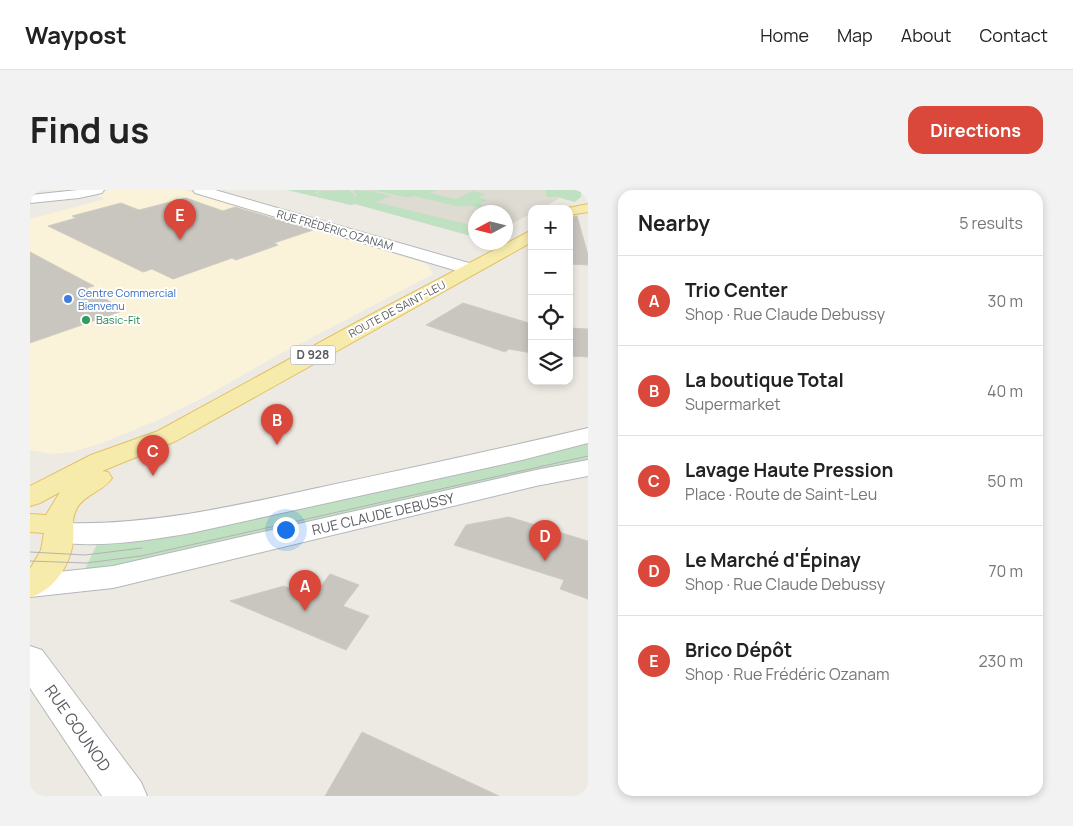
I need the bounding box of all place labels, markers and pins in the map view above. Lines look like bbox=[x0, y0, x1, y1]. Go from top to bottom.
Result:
pin: E bbox=[164, 199, 196, 240]
place label: Centre Commercial Bienvenu bbox=[78, 285, 176, 313]
marker: Centre Commercial Bienvenu bbox=[62, 293, 74, 305]
place label: Basic-Fit bbox=[96, 312, 140, 327]
marker: Basic-Fit bbox=[80, 314, 92, 326]
pin: B bbox=[261, 404, 293, 445]
pin: C bbox=[137, 435, 169, 476]
pin: D bbox=[529, 520, 561, 561]
pin: A bbox=[289, 570, 321, 611]

